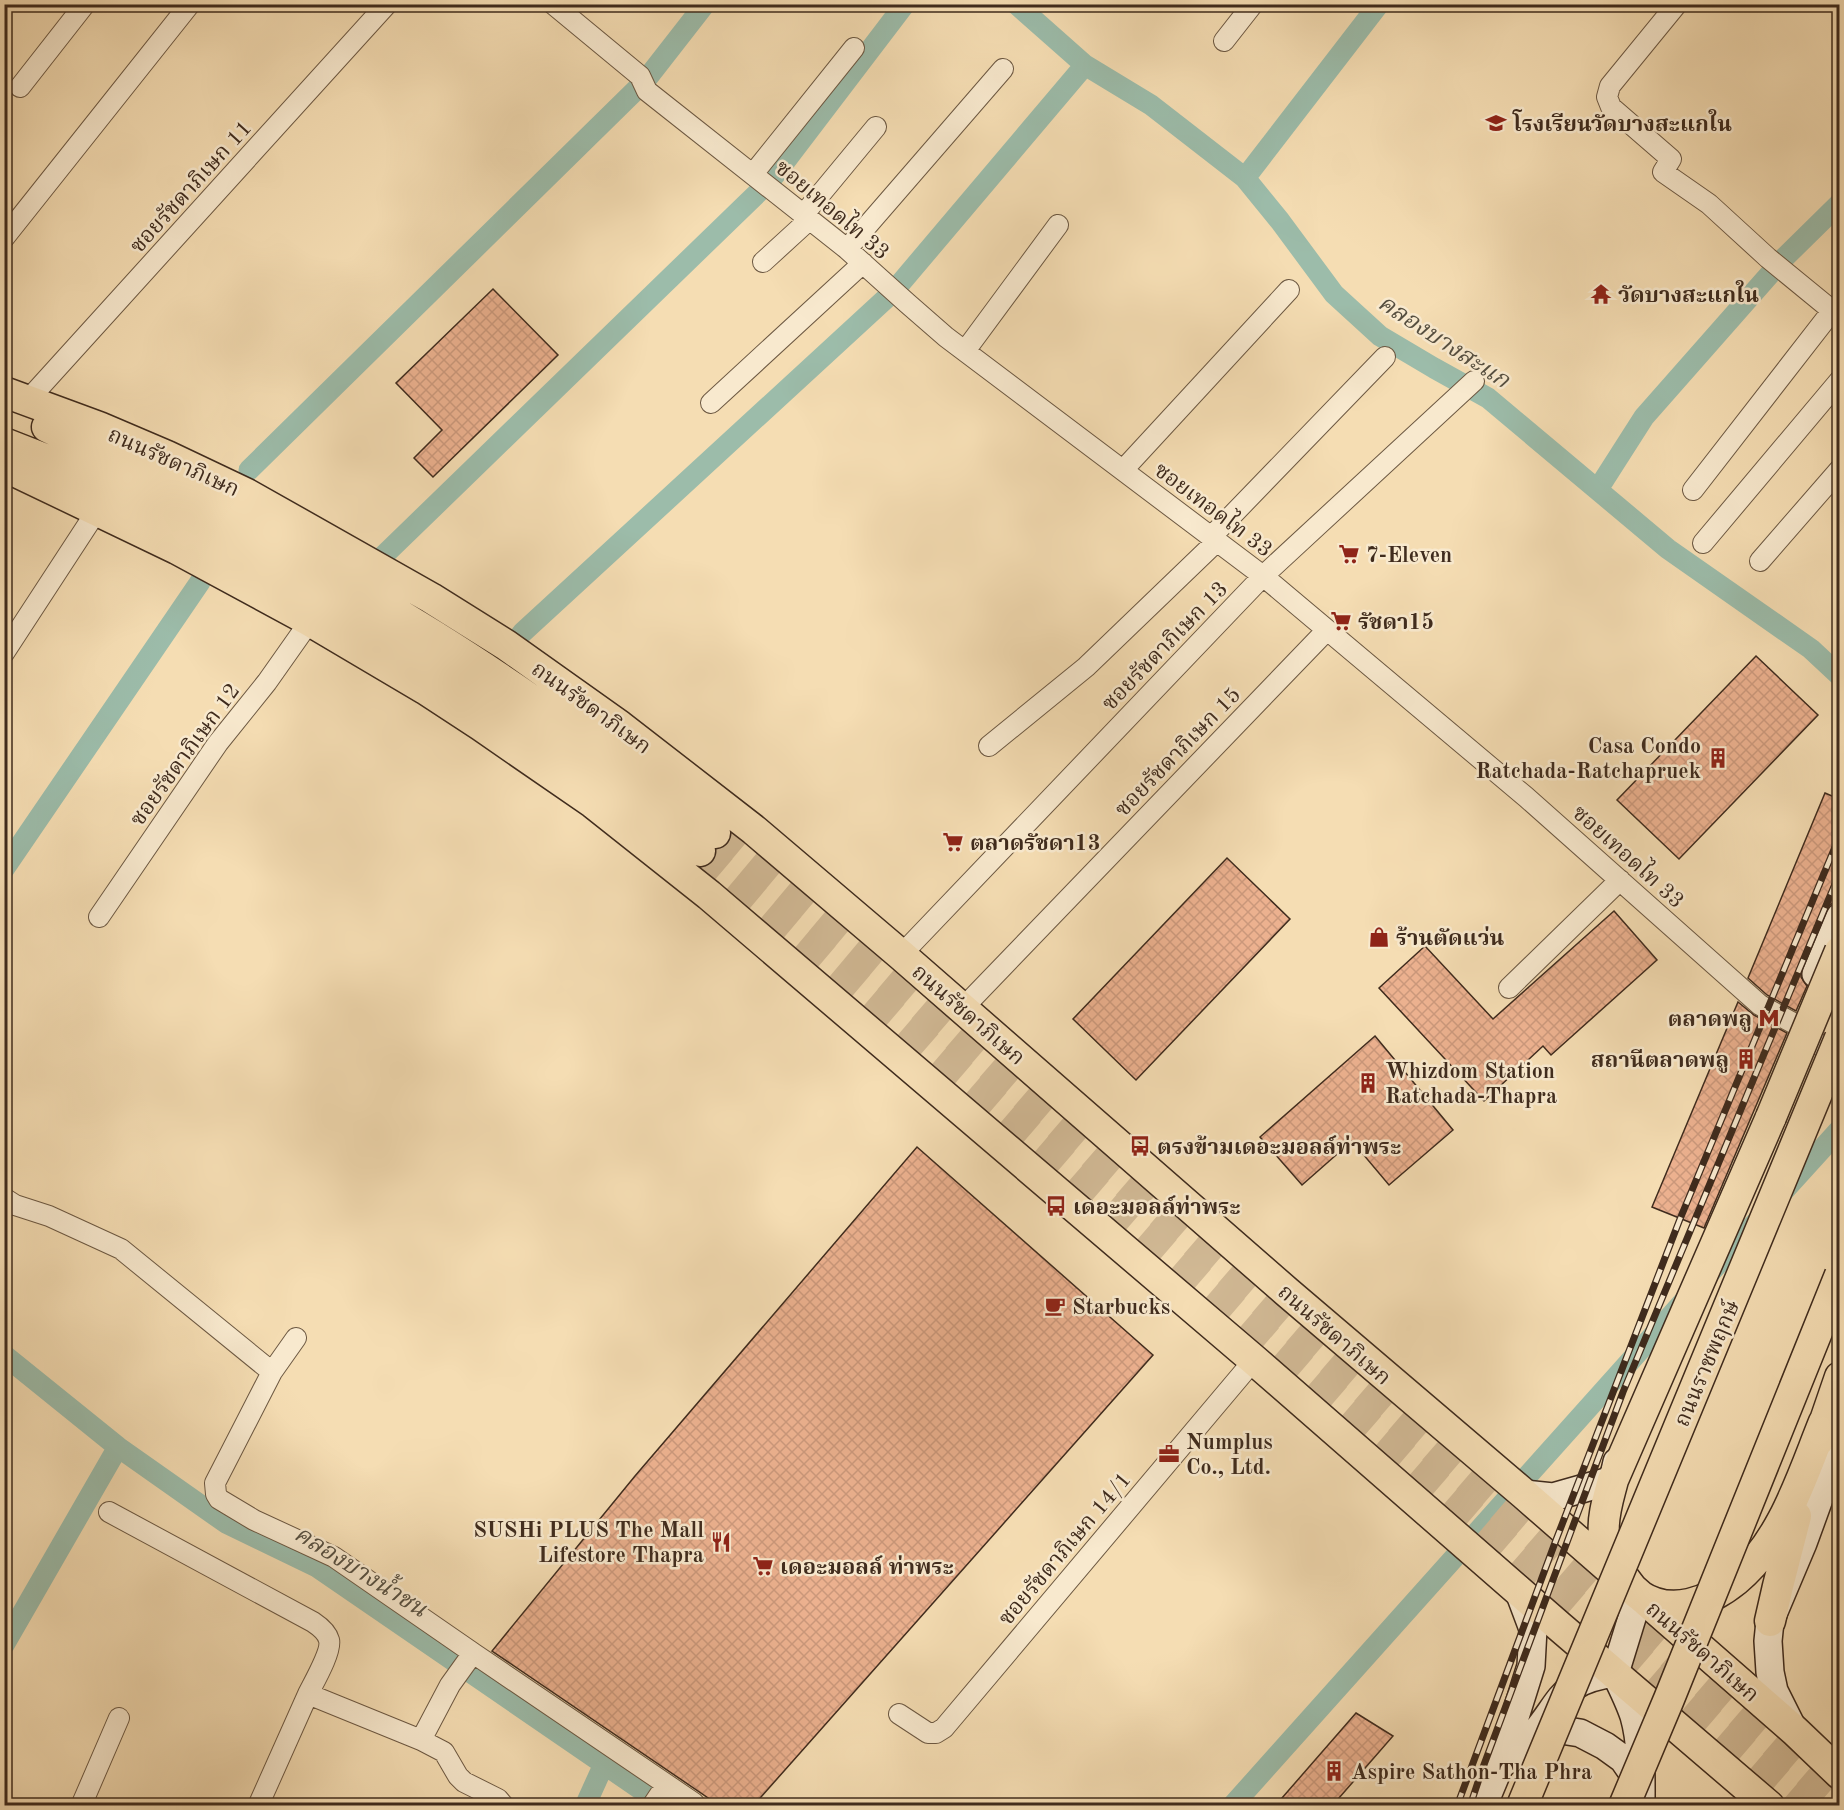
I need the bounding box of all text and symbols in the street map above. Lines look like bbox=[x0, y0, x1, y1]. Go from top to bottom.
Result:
place label: โรงเรียนวัดบางสะแกใน bbox=[1512, 109, 1732, 136]
school or university icon: โรงเรียนวัดบางสะแกใน bbox=[1484, 111, 1508, 135]
street label: ซอยรัชดาภิเษก 11 bbox=[126, 116, 256, 258]
street label: ซอยเทอดไท 33 bbox=[770, 153, 896, 264]
place label: วัดบางสะแกใน bbox=[1618, 280, 1759, 307]
temple icon: วัดบางสะแกใน bbox=[1589, 282, 1613, 306]
water label: คลองบางสะแก bbox=[1373, 292, 1514, 395]
street label: ถนนรัชดาภิเษก bbox=[104, 423, 243, 502]
street label: ซอยเทอดไท 33 bbox=[1150, 455, 1279, 562]
supermarket icon: 7-Eleven bbox=[1337, 542, 1361, 566]
place label: 7-Eleven bbox=[1366, 545, 1452, 567]
street label: ซอยรัชดาภิเษก 13 bbox=[1098, 577, 1232, 715]
supermarket icon: รัชดา15 bbox=[1329, 609, 1353, 633]
place label: รัชดา15 bbox=[1358, 612, 1434, 634]
street label: ถนนรัชดาภิเษก bbox=[527, 657, 655, 759]
street label: ซอยรัชดาภิเษก 12 bbox=[126, 679, 244, 830]
street label: ซอยรัชดาภิเษก 15 bbox=[1111, 683, 1245, 821]
place label: Casa Condo Ratchada-Ratchapruek bbox=[1475, 736, 1701, 783]
building icon: Casa Condo Ratchada-Ratchapruek bbox=[1706, 746, 1730, 770]
street label: ซอยเทอดไท 33 bbox=[1568, 798, 1691, 913]
supermarket icon: ตลาดรัชดา13 bbox=[941, 830, 965, 854]
place label: ตลาดรัชดา13 bbox=[970, 833, 1100, 855]
shop icon: ร้านตัดแว่น bbox=[1367, 925, 1391, 949]
place label: ร้านตัดแว่น bbox=[1396, 926, 1505, 950]
street label: ถนนรัชดาภิเษก bbox=[907, 960, 1029, 1070]
metro station icon: ตลาดพลู bbox=[1757, 1006, 1781, 1030]
place label: ตลาดพลู bbox=[1668, 1009, 1752, 1032]
building icon: สถานีตลาดพลู bbox=[1734, 1047, 1758, 1071]
place label: สถานีตลาดพลู bbox=[1591, 1048, 1729, 1073]
place label: Whizdom Station Ratchada-Thapra bbox=[1385, 1061, 1557, 1108]
building icon: Whizdom Station Ratchada-Thapra bbox=[1356, 1071, 1380, 1095]
bus stop icon: ตรงข้ามเดอะมอลล์ท่าพระ bbox=[1128, 1134, 1152, 1158]
place label: ตรงข้ามเดอะมอลล์ท่าพระ bbox=[1157, 1135, 1401, 1159]
bus stop icon: เดอะมอลล์ท่าพระ bbox=[1044, 1194, 1068, 1218]
place label: เดอะมอลล์ท่าพระ bbox=[1073, 1195, 1241, 1219]
street label: ถนนรัชดาภิเษก bbox=[1273, 1280, 1395, 1390]
cafe icon: Starbucks bbox=[1043, 1294, 1067, 1318]
street label: ถนนราชพฤกษ์ bbox=[1669, 1296, 1744, 1430]
place label: Starbucks bbox=[1072, 1297, 1170, 1319]
place label: Numplus Co., Ltd. bbox=[1186, 1432, 1273, 1479]
office icon: Numplus Co., Ltd. bbox=[1157, 1442, 1181, 1466]
street label: ซอยรัชดาภิเษก 14/1 bbox=[994, 1468, 1136, 1630]
water label: คลองบางน้ำชน bbox=[290, 1516, 435, 1623]
place label: SUSHi PLUS The Mall Lifestore Thapra bbox=[473, 1520, 704, 1567]
restaurant icon: SUSHi PLUS The Mall Lifestore Thapra bbox=[709, 1530, 733, 1554]
supermarket icon: เดอะมอลล์ ท่าพระ bbox=[751, 1554, 775, 1578]
place label: เดอะมอลล์ ท่าพระ bbox=[780, 1555, 954, 1579]
street label: ถนนรัชดาภิเษก bbox=[1641, 1597, 1763, 1707]
building icon: Aspire Sathon-Tha Phra bbox=[1322, 1759, 1346, 1783]
place label: Aspire Sathon-Tha Phra bbox=[1351, 1762, 1592, 1784]

